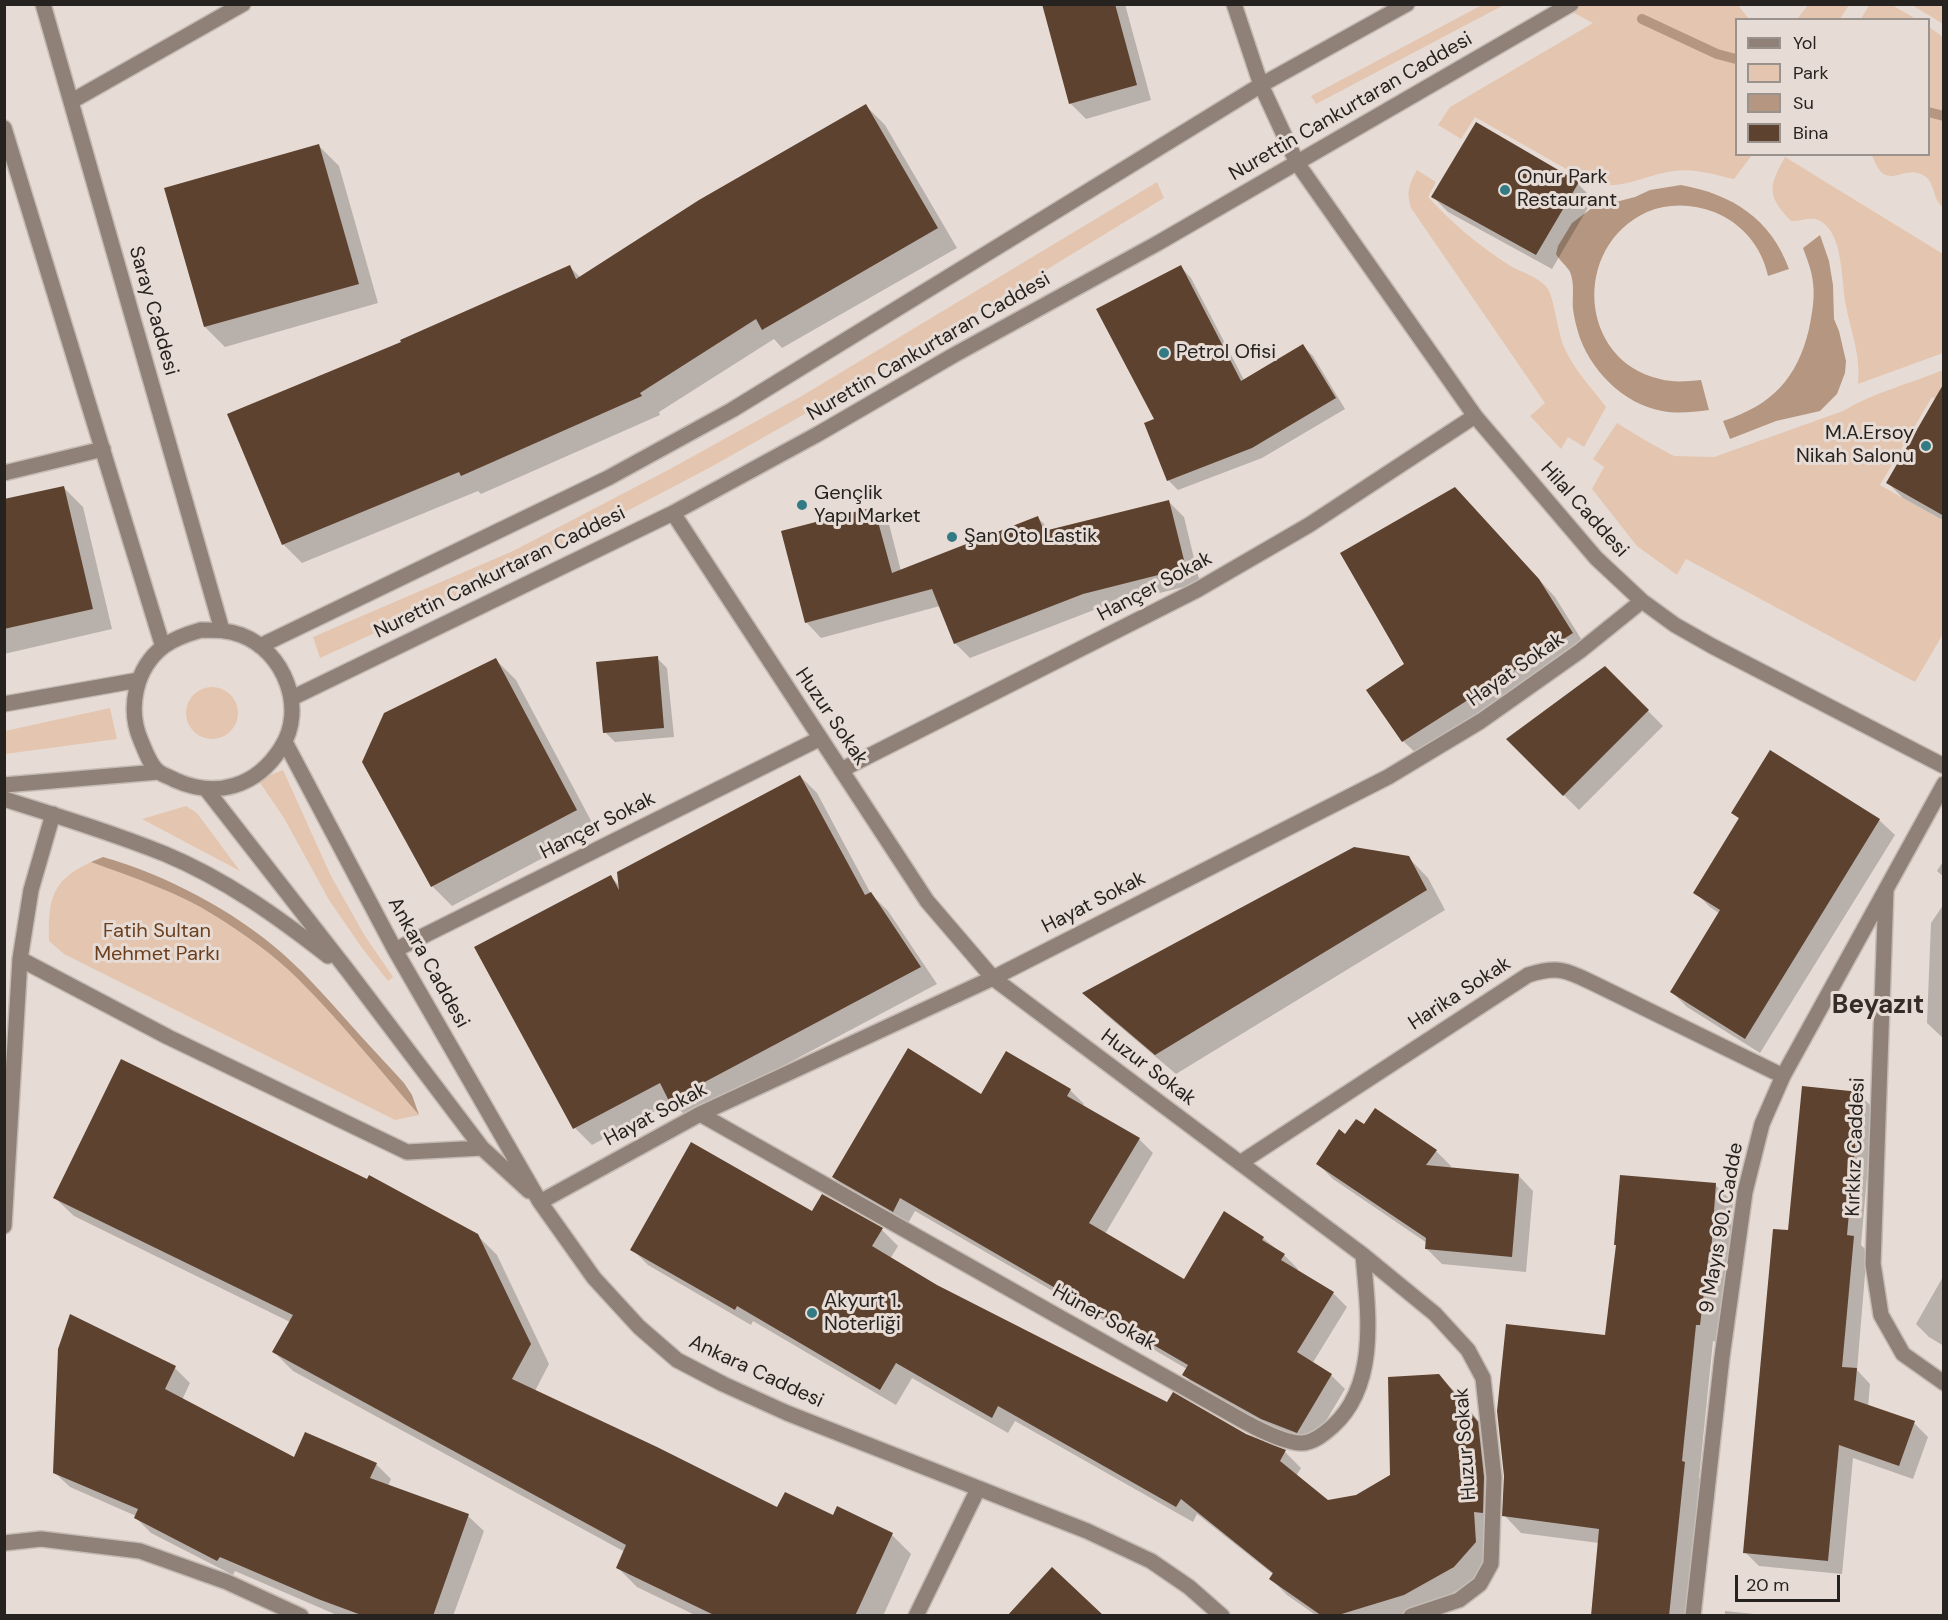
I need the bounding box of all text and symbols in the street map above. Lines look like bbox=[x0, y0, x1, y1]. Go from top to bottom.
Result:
legend bbox=[1735, 18, 1930, 156]
street label: Nurettin Cankurtaran Caddesi bbox=[1225, 27, 1477, 187]
text: Yol bbox=[1793, 31, 1817, 55]
text: Park bbox=[1793, 61, 1829, 85]
text: Su bbox=[1793, 91, 1814, 115]
text: Bina bbox=[1793, 121, 1828, 145]
place label: Onur Park Restaurant bbox=[1517, 166, 1617, 213]
marker: Onur Park Restaurant bbox=[1498, 183, 1512, 197]
street label: Saray Caddesi bbox=[123, 244, 183, 378]
street label: Nurettin Cankurtaran Caddesi bbox=[803, 267, 1055, 427]
place label: Petrol Ofisi bbox=[1176, 341, 1276, 365]
marker: Petrol Ofisi bbox=[1157, 346, 1171, 360]
place label: M.A.Ersoy Nikah Salonu bbox=[1796, 422, 1914, 469]
marker: M.A.Ersoy Nikah Salonu bbox=[1919, 439, 1933, 453]
street label: Hilal Caddesi bbox=[1535, 457, 1633, 563]
place label: Gençlik Yapı Market bbox=[814, 482, 921, 529]
marker: Gençlik Yapı Market bbox=[795, 498, 809, 512]
street label: Nurettin Cankurtaran Caddesi bbox=[370, 502, 630, 644]
place label: Şan Oto Lastik bbox=[964, 525, 1097, 549]
marker: Şan Oto Lastik bbox=[945, 530, 959, 544]
street label: Hançer Sokak bbox=[1094, 547, 1216, 627]
street label: Hayat Sokak bbox=[1463, 628, 1569, 712]
street label: Huzur Sokak bbox=[790, 664, 872, 770]
street label: Hançer Sokak bbox=[536, 787, 660, 865]
street label: Hayat Sokak bbox=[1038, 867, 1150, 939]
street label: Ankara Caddesi bbox=[382, 893, 474, 1033]
park label: Fatih Sultan Mehmet Parkı bbox=[94, 920, 220, 967]
street label: Harika Sokak bbox=[1404, 952, 1516, 1036]
district label: Beyazıt bbox=[1832, 990, 1924, 1022]
street label: Huzur Sokak bbox=[1096, 1024, 1200, 1112]
street label: Kırkkız Caddesi bbox=[1842, 1077, 1870, 1217]
street label: Hayat Sokak bbox=[601, 1078, 711, 1152]
street label: 9 Mayıs 90. Cadde bbox=[1695, 1141, 1749, 1315]
street label: Hüner Sokak bbox=[1048, 1280, 1160, 1356]
place label: Akyurt 1. Noterliği bbox=[824, 1290, 901, 1337]
marker: Akyurt 1. Noterliği bbox=[805, 1306, 819, 1320]
street label: Ankara Caddesi bbox=[685, 1330, 827, 1414]
street label: Huzur Sokak bbox=[1450, 1387, 1482, 1501]
scale bar bbox=[1738, 1563, 1843, 1601]
text: 20 m bbox=[1746, 1573, 1789, 1597]

